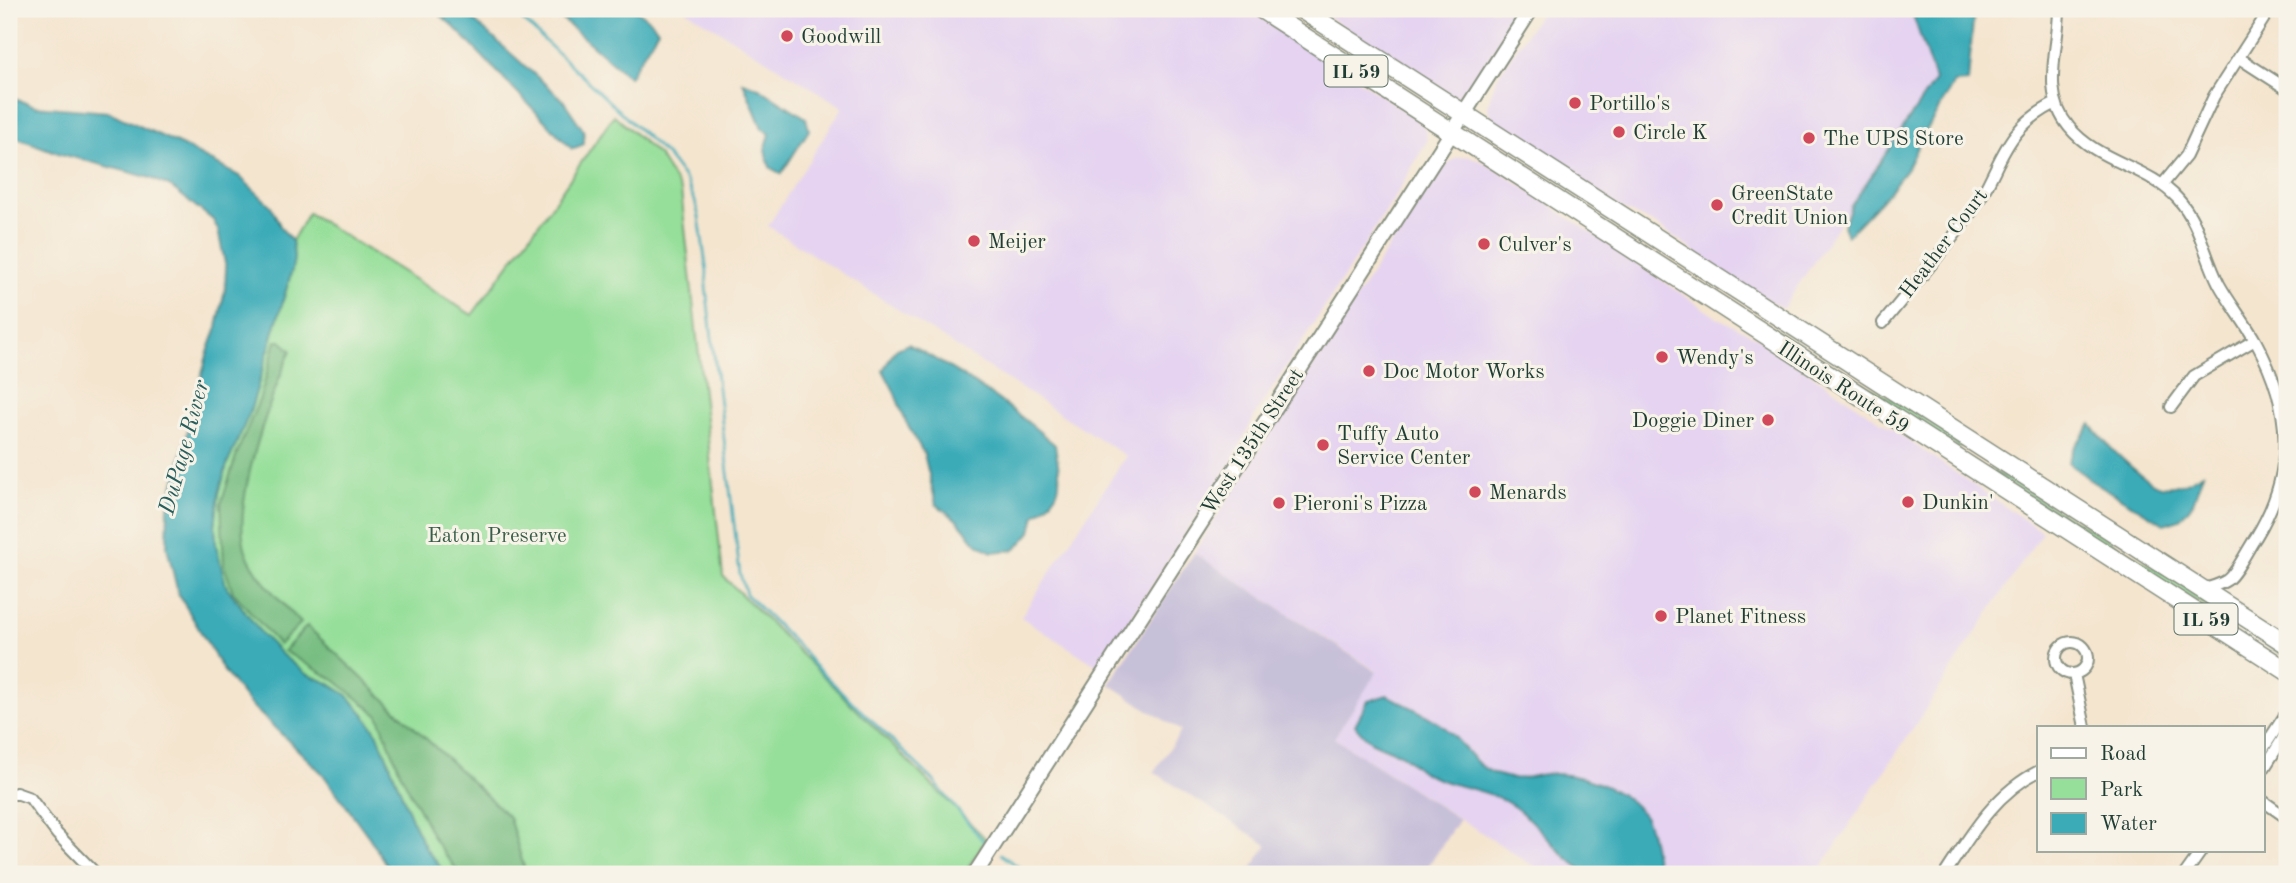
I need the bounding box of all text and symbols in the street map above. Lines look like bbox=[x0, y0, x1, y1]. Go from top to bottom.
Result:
place label: Goodwill bbox=[801, 27, 882, 48]
marker: Goodwill bbox=[779, 28, 795, 44]
road number: IL 59 bbox=[1324, 55, 1388, 86]
place label: Portillo's bbox=[1589, 94, 1670, 115]
marker: Portillo's bbox=[1567, 95, 1583, 111]
place label: Circle K bbox=[1633, 123, 1708, 144]
marker: Circle K bbox=[1611, 124, 1627, 140]
place label: The UPS Store bbox=[1823, 129, 1964, 150]
marker: The UPS Store bbox=[1801, 130, 1817, 146]
place label: GreenState Credit Union bbox=[1731, 184, 1848, 229]
street label: Heather Court bbox=[1896, 185, 1992, 303]
marker: GreenState Credit Union bbox=[1709, 197, 1725, 213]
place label: Meijer bbox=[988, 232, 1046, 253]
marker: Meijer bbox=[966, 233, 982, 249]
place label: Culver's bbox=[1498, 235, 1572, 256]
marker: Culver's bbox=[1476, 236, 1492, 252]
street label: Illinois Route 59 bbox=[1774, 338, 1912, 438]
place label: Wendy's bbox=[1676, 348, 1754, 369]
marker: Wendy's bbox=[1654, 349, 1670, 365]
place label: Doc Motor Works bbox=[1383, 362, 1545, 383]
marker: Doc Motor Works bbox=[1361, 363, 1377, 379]
street label: West 135th Street bbox=[1198, 365, 1308, 519]
water label: DuPage River bbox=[155, 377, 215, 518]
place label: Doggie Diner bbox=[1632, 411, 1754, 432]
marker: Doggie Diner bbox=[1760, 412, 1776, 428]
place label: Tuffy Auto Service Center bbox=[1337, 424, 1471, 469]
marker: Tuffy Auto Service Center bbox=[1315, 437, 1331, 453]
place label: Menards bbox=[1489, 483, 1567, 504]
marker: Menards bbox=[1467, 484, 1483, 500]
place label: Dunkin' bbox=[1922, 493, 1994, 514]
place label: Pieroni's Pizza bbox=[1293, 494, 1427, 515]
marker: Dunkin' bbox=[1900, 494, 1916, 510]
marker: Pieroni's Pizza bbox=[1271, 495, 1287, 511]
park label: Eaton Preserve bbox=[427, 526, 567, 547]
road number: IL 59 bbox=[2174, 604, 2238, 634]
place label: Planet Fitness bbox=[1675, 607, 1806, 628]
marker: Planet Fitness bbox=[1653, 608, 1669, 624]
legend bbox=[2037, 726, 2264, 852]
text: Road bbox=[2100, 744, 2147, 765]
text: Park bbox=[2100, 780, 2143, 801]
text: Water bbox=[2100, 814, 2157, 835]

